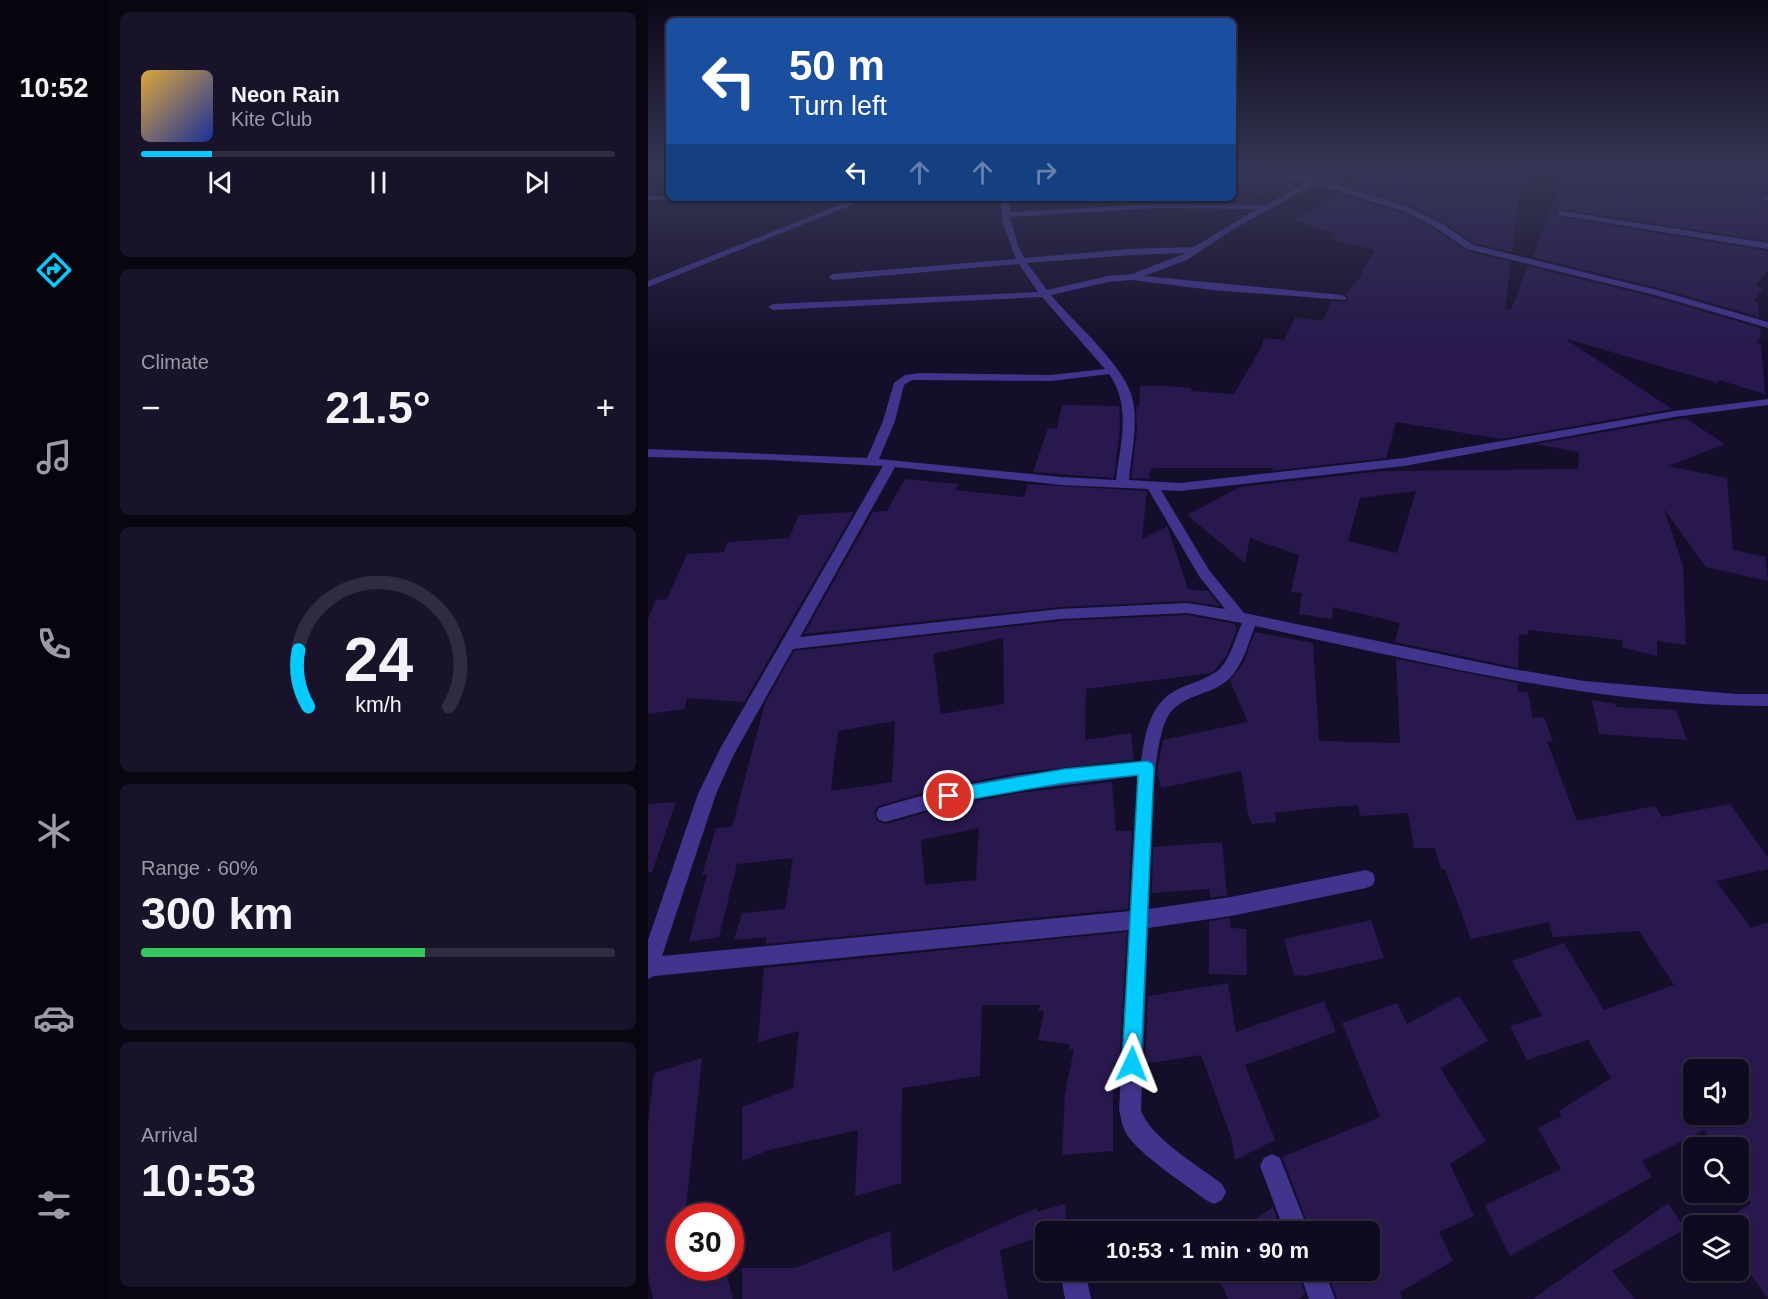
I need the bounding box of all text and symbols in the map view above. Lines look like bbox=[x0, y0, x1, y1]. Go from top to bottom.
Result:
icon: left bbox=[690, 42, 768, 120]
text: 50 m bbox=[789, 42, 885, 89]
text: 10:52 bbox=[19, 73, 89, 103]
text: Neon Rain bbox=[231, 82, 340, 107]
text: Turn left bbox=[789, 91, 887, 121]
text: Kite Club bbox=[231, 108, 312, 130]
icon: left bbox=[840, 156, 873, 189]
icon: ahead bbox=[903, 156, 936, 189]
icon: ahead bbox=[966, 156, 999, 189]
icon: right bbox=[1029, 156, 1062, 189]
icon: previous bbox=[204, 166, 237, 199]
icon: pause bbox=[362, 166, 395, 199]
icon: next bbox=[520, 166, 553, 199]
icon: directions bbox=[33, 249, 75, 291]
text: Climate bbox=[141, 351, 209, 373]
text: 21.5° bbox=[325, 382, 431, 433]
text: − bbox=[141, 389, 160, 426]
text: + bbox=[596, 389, 615, 426]
icon: music bbox=[33, 436, 75, 478]
icon: phone bbox=[33, 623, 75, 665]
text: 24 bbox=[343, 625, 413, 694]
text: km/h bbox=[355, 693, 401, 717]
pin bbox=[923, 770, 974, 821]
icon: arrive bbox=[932, 779, 965, 812]
icon: climate bbox=[33, 810, 75, 852]
text: Range · 60% bbox=[141, 857, 258, 879]
text: 300 km bbox=[141, 888, 294, 939]
icon: car bbox=[33, 997, 75, 1039]
position arrow bbox=[1100, 1032, 1164, 1096]
map controls bbox=[1683, 1059, 1749, 1281]
button: sound bbox=[1683, 1059, 1749, 1125]
text: Arrival bbox=[141, 1124, 198, 1146]
button: search bbox=[1683, 1137, 1749, 1203]
text: 10:53 bbox=[141, 1155, 256, 1206]
icon: filters bbox=[33, 1184, 75, 1226]
speed limit sign: 30 bbox=[666, 1203, 744, 1281]
button: layers bbox=[1683, 1215, 1749, 1281]
text: 10:53 · 1 min · 90 m bbox=[1106, 1238, 1309, 1263]

